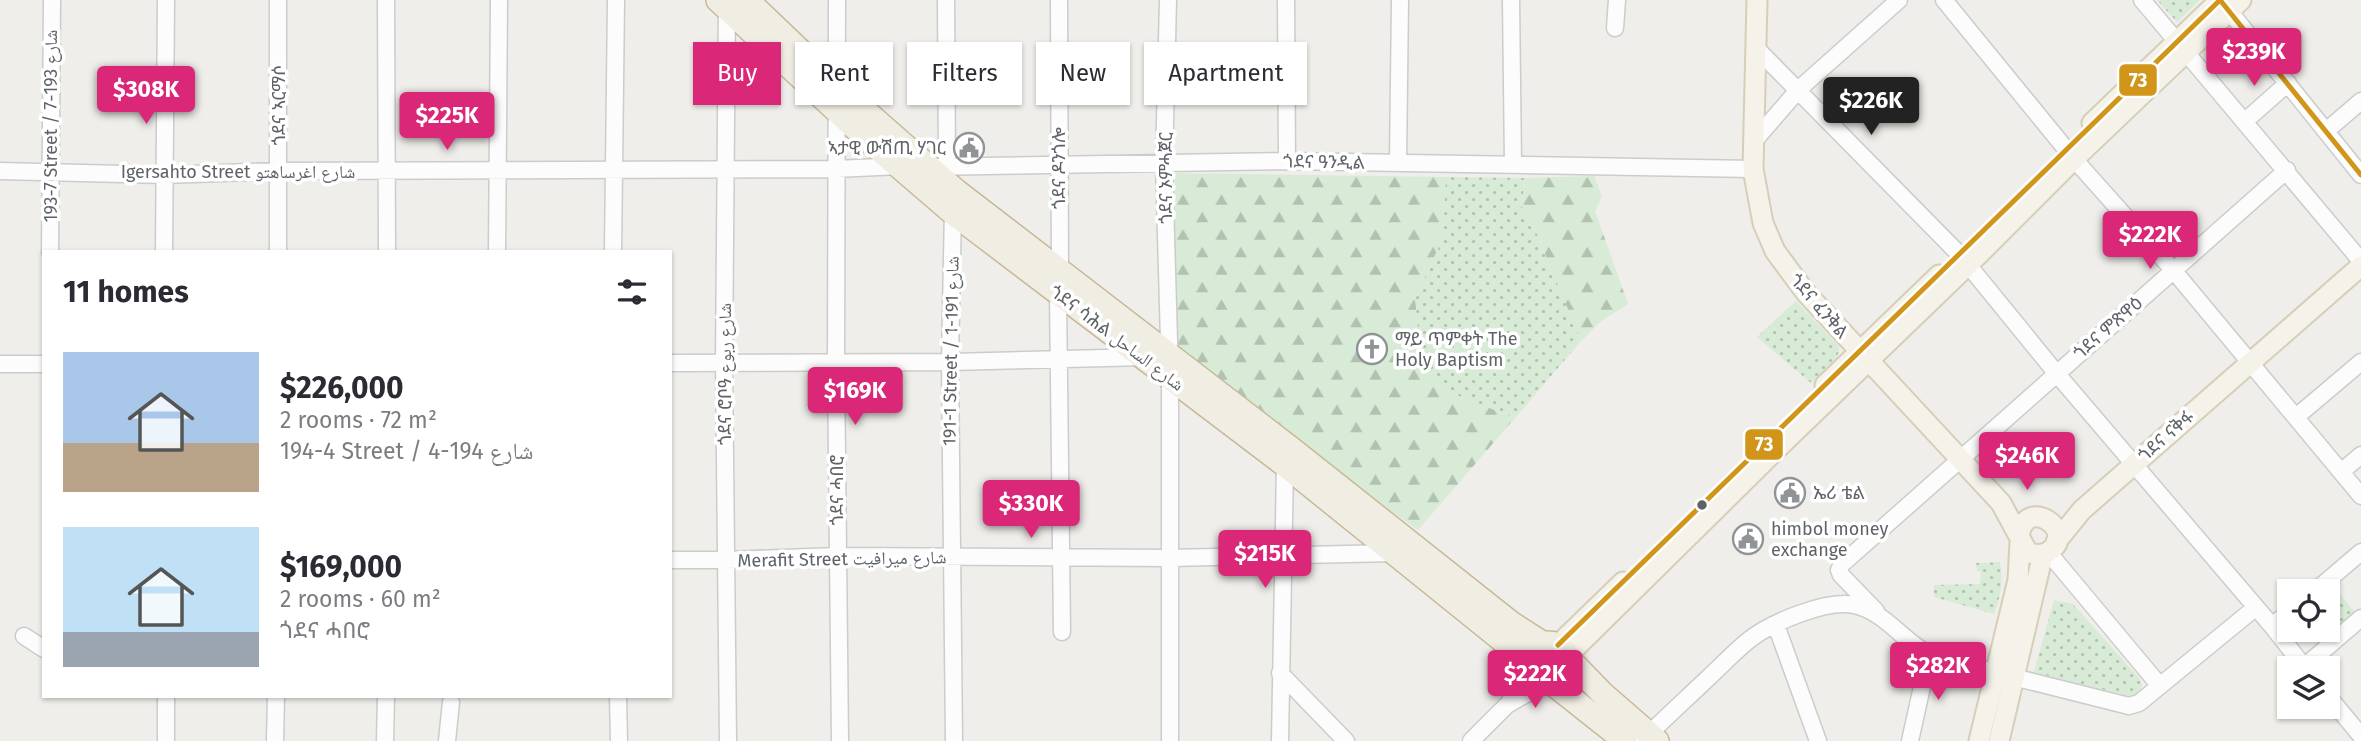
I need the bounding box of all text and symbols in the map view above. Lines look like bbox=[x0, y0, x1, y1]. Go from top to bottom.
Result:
pin: $239K bbox=[2205, 28, 2303, 88]
street label: 193-7 Street / شارع 193-7 bbox=[40, 30, 62, 222]
text: $239K bbox=[2222, 37, 2286, 65]
chip: Buy bbox=[693, 42, 781, 105]
chip: Rent bbox=[795, 42, 893, 105]
chip: Filters bbox=[907, 42, 1022, 105]
chip: New bbox=[1036, 42, 1130, 105]
chip: Apartment bbox=[1144, 42, 1307, 105]
line badge: 73 bbox=[2118, 63, 2158, 97]
street label: ጎደና ኣርማሶ bbox=[268, 65, 290, 145]
pin: $308K bbox=[97, 66, 195, 126]
text: 73 bbox=[2129, 69, 2147, 92]
text: $308K bbox=[113, 75, 179, 103]
pin: $226K bbox=[1822, 78, 1920, 137]
text: $226K bbox=[1839, 86, 1903, 114]
pin: $225K bbox=[398, 92, 496, 152]
text: $225K bbox=[415, 101, 479, 129]
street label: ጎደና ዶንጎሎ bbox=[1048, 127, 1070, 209]
public building icon: ኣታዊ ውሽጢ ሃገር bbox=[952, 131, 986, 165]
street label: ጎደና ኦምሓጀር bbox=[1155, 132, 1177, 224]
place label: ኣታዊ ውሽጢ ሃገር bbox=[828, 137, 946, 159]
street label: ጎደና ዓንዲል bbox=[1283, 150, 1365, 174]
street label: Igersahto Street شارع اغرساهتو bbox=[121, 161, 355, 183]
pin: $222K bbox=[2101, 212, 2199, 271]
text: $222K bbox=[2119, 220, 2181, 248]
street label: 191-1 Street / شارع 191-1 bbox=[938, 256, 964, 446]
street label: ጎደና ፈንቅል bbox=[1785, 269, 1853, 343]
icon: filters bbox=[613, 273, 651, 311]
text: 11 homes bbox=[63, 274, 189, 310]
street label: ጎደና ሳሕል شارع الساحل bbox=[1046, 280, 1188, 396]
street label: ጎደና ምጽዋዕ bbox=[2069, 292, 2147, 364]
street label: ጎደና ሮቦዓ شارع ربوع bbox=[714, 303, 736, 445]
place label: ማይ ጥምቀት The Holy Baptism bbox=[1395, 328, 1518, 371]
church icon: ማይ ጥምቀት The Holy Baptism bbox=[1355, 332, 1389, 366]
pin: $169K bbox=[806, 368, 904, 427]
text: $226,000 bbox=[280, 370, 404, 406]
text: $169K bbox=[824, 376, 886, 404]
icon: home bbox=[119, 380, 203, 464]
street label: ጎደና ናቅፋ bbox=[2134, 405, 2199, 466]
text: 2 rooms · 72 m² bbox=[280, 406, 437, 434]
line badge: 73 bbox=[1744, 428, 1784, 461]
text: 73 bbox=[1755, 433, 1773, 456]
pin: $246K bbox=[1978, 433, 2076, 492]
text: 194-4 Street / شارع 194-4 bbox=[280, 437, 533, 465]
text: $246K bbox=[1995, 441, 2059, 469]
street label: ጎደና ሓበሮ bbox=[826, 455, 848, 525]
public building icon: ኤሪ ቴል bbox=[1773, 476, 1807, 510]
pin: $330K bbox=[982, 480, 1080, 540]
place label: ኤሪ ቴል bbox=[1813, 482, 1865, 504]
text: $330K bbox=[999, 489, 1063, 517]
unlabelled marker bbox=[1695, 498, 1709, 512]
place label: himbol money exchange bbox=[1771, 518, 1889, 561]
public building icon: himbol money exchange bbox=[1731, 522, 1765, 556]
pin: $215K bbox=[1216, 530, 1314, 590]
text: $215K bbox=[1234, 539, 1296, 567]
street label: Merafit Street شارع ميرافيت bbox=[737, 546, 947, 572]
text: $169,000 bbox=[280, 549, 402, 585]
icon: home bbox=[119, 555, 203, 639]
map controls bbox=[2277, 579, 2340, 719]
button: locate bbox=[2277, 579, 2340, 642]
text: 2 rooms · 60 m² bbox=[280, 585, 441, 613]
text: ጎደና ሓበሮ bbox=[280, 616, 370, 644]
pin: $282K bbox=[1889, 642, 1987, 702]
pin: $222K bbox=[1486, 650, 1584, 710]
text: $282K bbox=[1906, 651, 1970, 679]
button: layers bbox=[2277, 656, 2340, 719]
text: $222K bbox=[1504, 659, 1566, 687]

